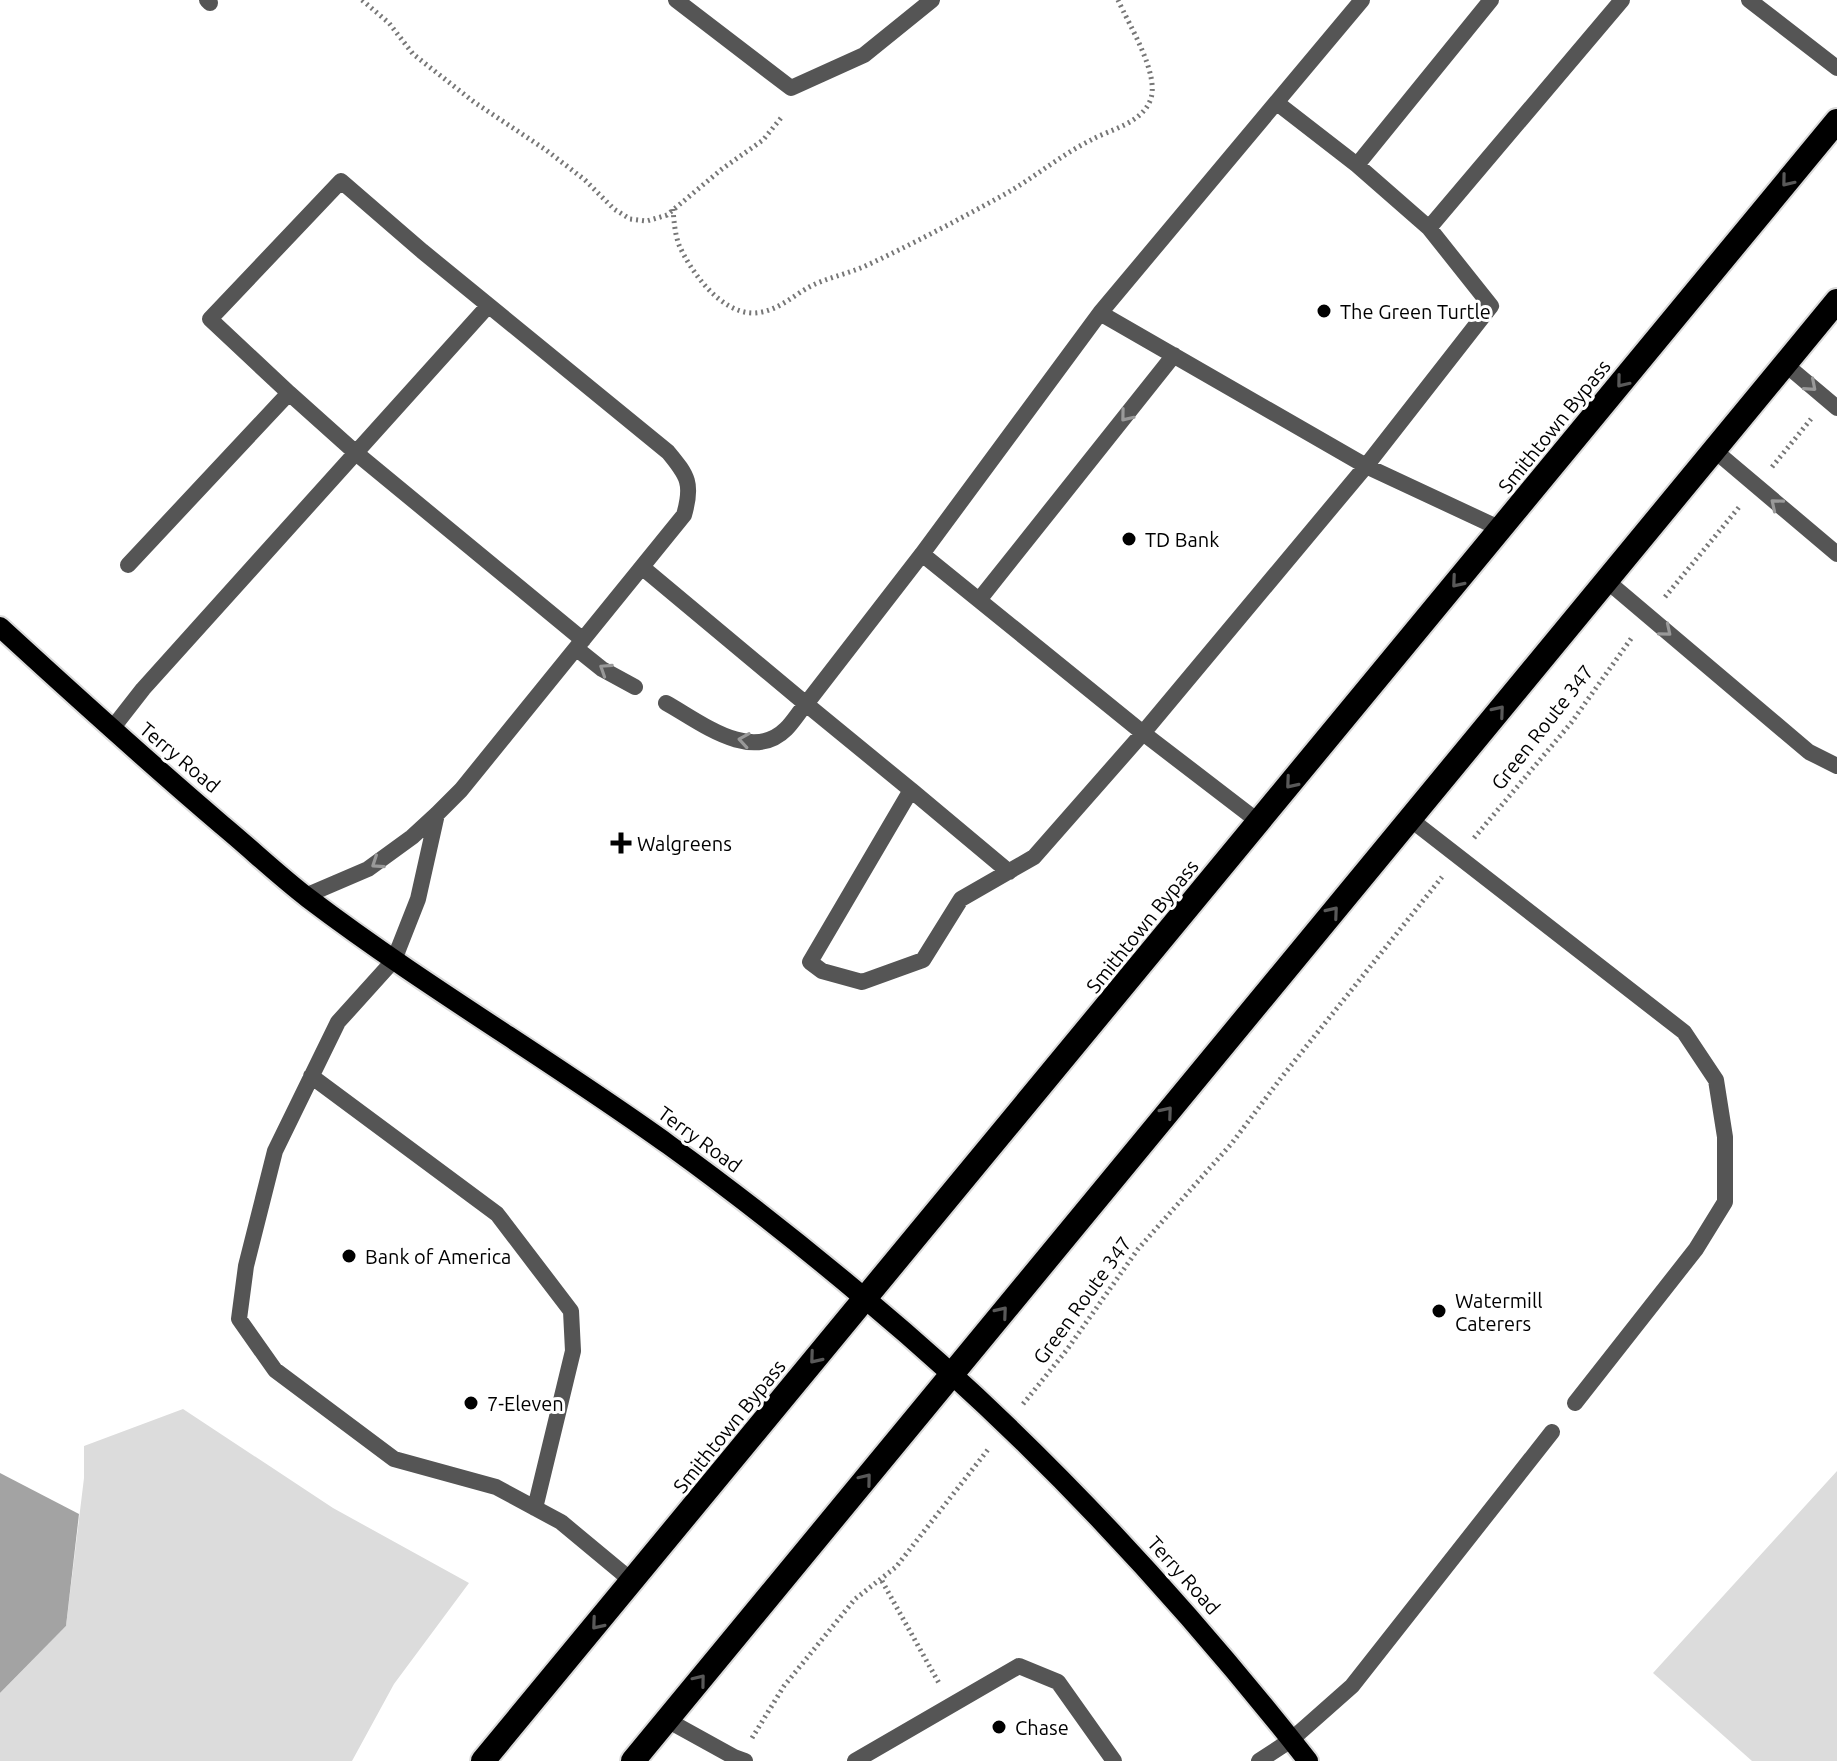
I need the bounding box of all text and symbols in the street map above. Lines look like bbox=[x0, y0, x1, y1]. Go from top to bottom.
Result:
one-way arrow bbox=[1783, 172, 1797, 187]
place label: The Green Turtle bbox=[1340, 300, 1491, 323]
marker: The Green Turtle bbox=[1315, 302, 1333, 320]
street label: Smithtown Bypass bbox=[1493, 355, 1615, 497]
one-way arrow bbox=[1617, 373, 1632, 387]
one-way arrow bbox=[1802, 376, 1817, 391]
one-way arrow bbox=[1121, 407, 1135, 422]
one-way arrow bbox=[1771, 500, 1786, 514]
place label: TD Bank bbox=[1145, 528, 1219, 551]
marker: TD Bank bbox=[1120, 530, 1138, 548]
one-way arrow bbox=[1452, 573, 1467, 588]
one-way arrow bbox=[1657, 621, 1671, 636]
street label: Green Route 347 bbox=[1486, 660, 1598, 794]
one-way arrow bbox=[599, 664, 613, 679]
one-way arrow bbox=[1489, 706, 1504, 720]
street label: Terry Road bbox=[135, 717, 225, 797]
one-way arrow bbox=[738, 732, 751, 749]
one-way arrow bbox=[1286, 774, 1301, 788]
place label: Walgreens bbox=[637, 832, 732, 855]
marker: Walgreens bbox=[612, 834, 630, 852]
one-way arrow bbox=[371, 853, 385, 868]
street label: Smithtown Bypass bbox=[1081, 855, 1203, 997]
one-way arrow bbox=[1323, 906, 1338, 921]
street label: Terry Road bbox=[654, 1101, 746, 1177]
one-way arrow bbox=[1158, 1106, 1172, 1121]
street label: Green Route 347 bbox=[1028, 1232, 1136, 1368]
place label: Bank of America bbox=[365, 1245, 511, 1268]
marker: Bank of America bbox=[340, 1247, 358, 1265]
place label: Watermill Caterers bbox=[1455, 1289, 1542, 1335]
marker: Watermill Caterers bbox=[1430, 1302, 1448, 1320]
one-way arrow bbox=[992, 1307, 1007, 1322]
one-way arrow bbox=[811, 1349, 825, 1364]
street label: Smithtown Bypass bbox=[668, 1355, 790, 1497]
place label: 7-Eleven bbox=[487, 1392, 564, 1415]
marker: 7-Eleven bbox=[462, 1394, 480, 1412]
one-way arrow bbox=[856, 1473, 870, 1488]
street label: Terry Road bbox=[1143, 1531, 1225, 1619]
one-way arrow bbox=[592, 1615, 607, 1629]
one-way arrow bbox=[691, 1674, 705, 1689]
place label: Chase bbox=[1015, 1716, 1069, 1739]
marker: Chase bbox=[990, 1718, 1008, 1736]

